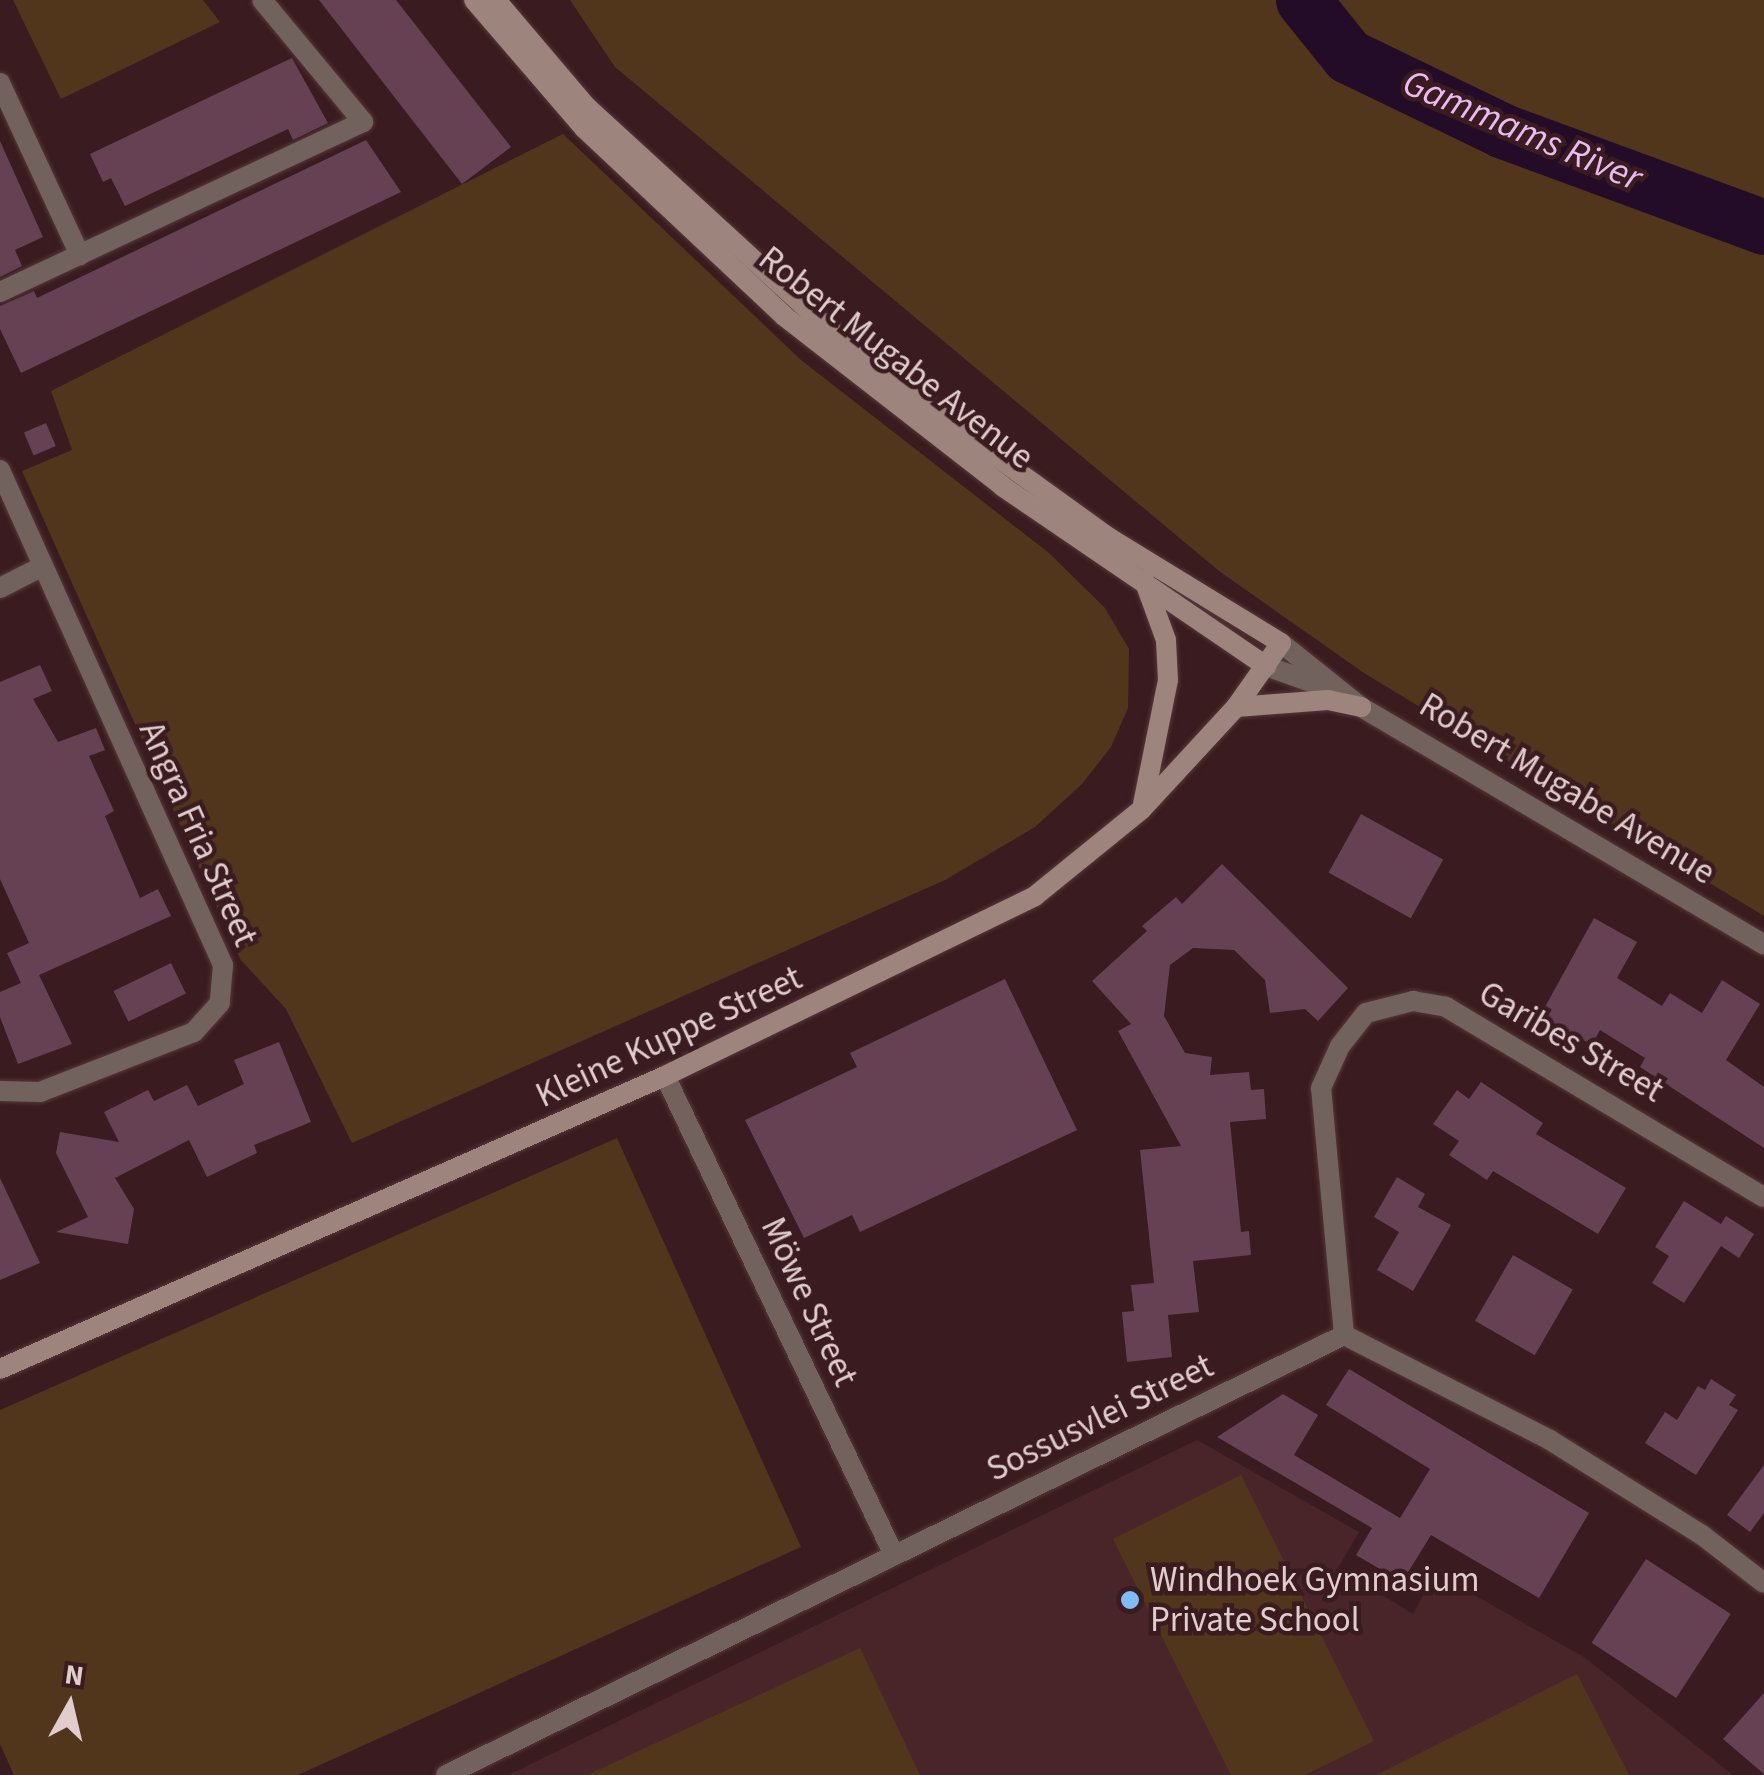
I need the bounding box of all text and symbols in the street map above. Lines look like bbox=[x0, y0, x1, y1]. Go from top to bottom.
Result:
water label: Gammams River bbox=[1396, 60, 1648, 202]
street label: Robert Mugabe Avenue bbox=[750, 238, 1042, 478]
street label: Robert Mugabe Avenue bbox=[1412, 684, 1722, 894]
street label: Angra Fria Street bbox=[130, 715, 266, 953]
street label: Kleine Kuppe Street bbox=[529, 957, 809, 1117]
street label: Garibes Street bbox=[1471, 972, 1671, 1112]
street label: Möwe Street bbox=[752, 1211, 866, 1393]
street label: Sossusvlei Street bbox=[980, 1345, 1220, 1491]
place label: Windhoek Gymnasium Private School bbox=[1150, 1559, 1479, 1641]
marker: Windhoek Gymnasium Private School bbox=[1119, 1589, 1141, 1611]
text: N bbox=[62, 1654, 86, 1696]
north arrow bbox=[20, 1655, 120, 1755]

